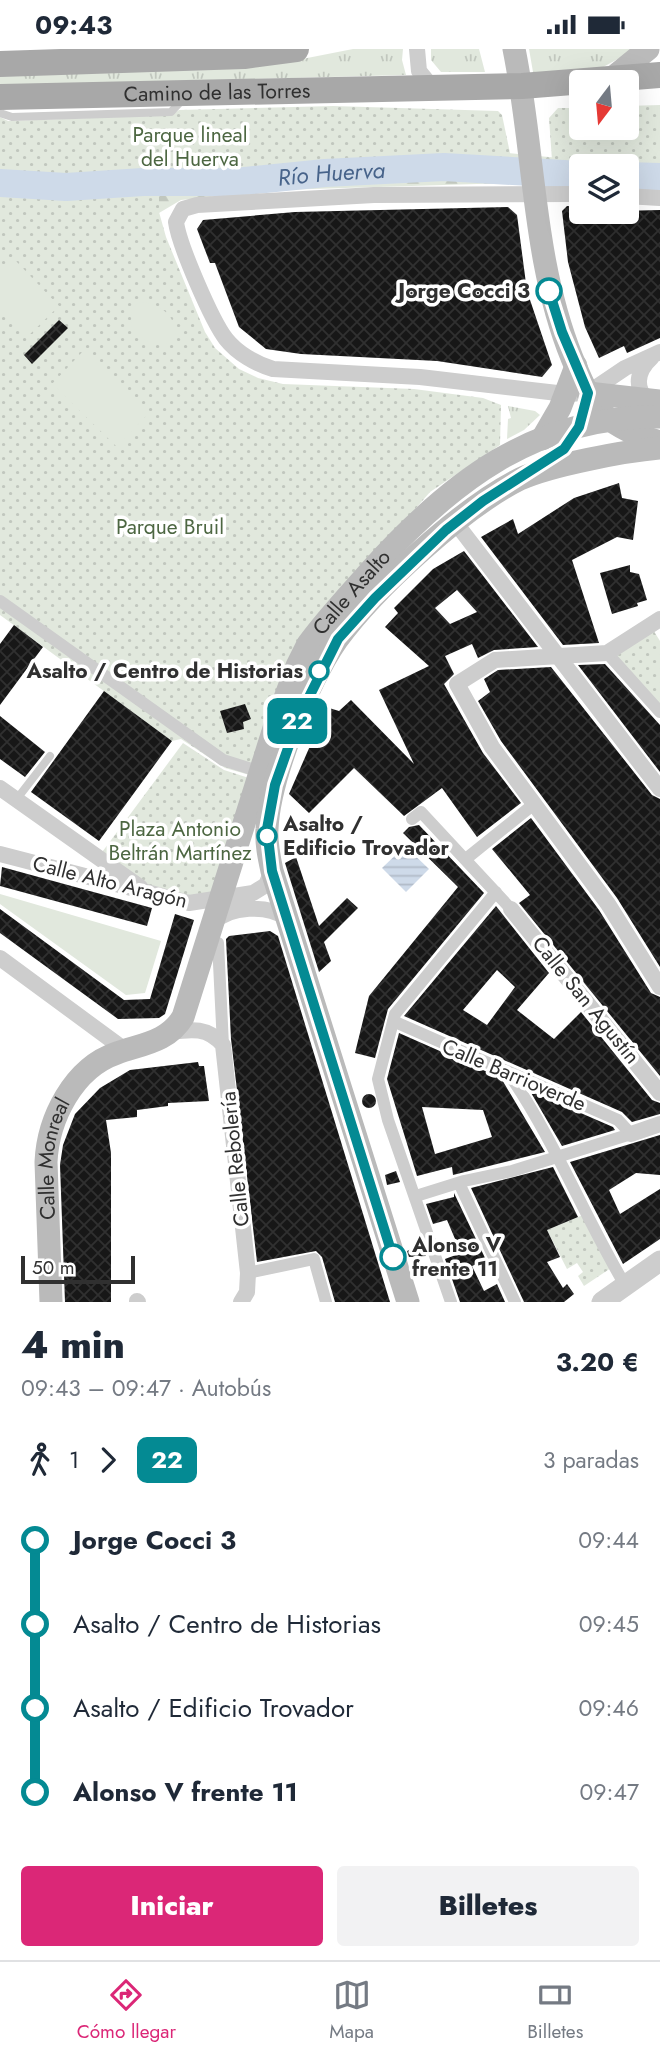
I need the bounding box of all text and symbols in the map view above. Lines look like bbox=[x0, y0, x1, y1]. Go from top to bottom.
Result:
text: 09:43 bbox=[35, 6, 112, 44]
north arrow bbox=[569, 70, 639, 140]
map controls bbox=[569, 70, 639, 224]
street label: Camino de las Torres bbox=[123, 75, 311, 109]
park label: Parque lineal del Huerva bbox=[132, 120, 248, 174]
water label: Río Huerva bbox=[276, 153, 386, 195]
button: layers bbox=[569, 154, 639, 224]
place label: Jorge Cocci 3 bbox=[394, 276, 530, 306]
marker: Jorge Cocci 3 bbox=[536, 278, 562, 304]
park label: Parque Bruil bbox=[116, 512, 224, 542]
street label: Calle Asalto bbox=[305, 543, 398, 641]
place label: Asalto / Centro de Historias bbox=[25, 656, 303, 686]
marker: Asalto / Centro de Historias bbox=[309, 661, 329, 681]
line badge: 22 bbox=[266, 698, 328, 744]
text: 22 bbox=[281, 703, 313, 738]
place label: Asalto / Edificio Trovador bbox=[282, 809, 450, 863]
park label: Plaza Antonio Beltrán Martínez bbox=[108, 814, 252, 868]
marker: Asalto / Edificio Trovador bbox=[257, 826, 277, 846]
street label: Calle Alto Aragón bbox=[30, 848, 190, 916]
street label: Calle San Agustín bbox=[525, 930, 647, 1070]
street label: Calle Barrioverde bbox=[437, 1031, 591, 1119]
street label: Calle Rebolería bbox=[213, 1090, 257, 1228]
street label: Calle Monreal bbox=[31, 1092, 77, 1220]
place label: Alonso V frente 11 bbox=[411, 1230, 502, 1284]
marker: Alonso V frente 11 bbox=[380, 1244, 406, 1270]
scale bar bbox=[21, 1253, 135, 1285]
text: 50 m bbox=[32, 1254, 75, 1281]
text: 4 min bbox=[21, 1317, 125, 1372]
text: 3.20 € bbox=[556, 1343, 639, 1381]
text: 09:43 – 09:47 · Autobús bbox=[21, 1371, 271, 1405]
icon: walk bbox=[21, 1441, 59, 1479]
icon: forward bbox=[89, 1441, 127, 1479]
text: 22 bbox=[151, 1442, 183, 1477]
text: 1 bbox=[69, 1443, 79, 1477]
text: 3 paradas bbox=[543, 1443, 639, 1477]
text: Jorge Cocci 3 bbox=[73, 1521, 236, 1559]
text: 09:44 bbox=[578, 1523, 639, 1557]
text: Asalto / Centro de Historias bbox=[73, 1605, 381, 1643]
text: 09:45 bbox=[579, 1607, 639, 1641]
text: Asalto / Edificio Trovador bbox=[73, 1689, 354, 1727]
text: 09:46 bbox=[578, 1691, 639, 1725]
text: Alonso V frente 11 bbox=[73, 1773, 298, 1811]
text: 09:47 bbox=[580, 1775, 639, 1809]
button: Iniciar bbox=[21, 1866, 323, 1946]
button: Billetes bbox=[337, 1866, 639, 1946]
tab: Cómo llegar bbox=[77, 1976, 176, 2045]
tab: Mapa bbox=[329, 1976, 374, 2045]
tab: Billetes bbox=[527, 1976, 583, 2045]

